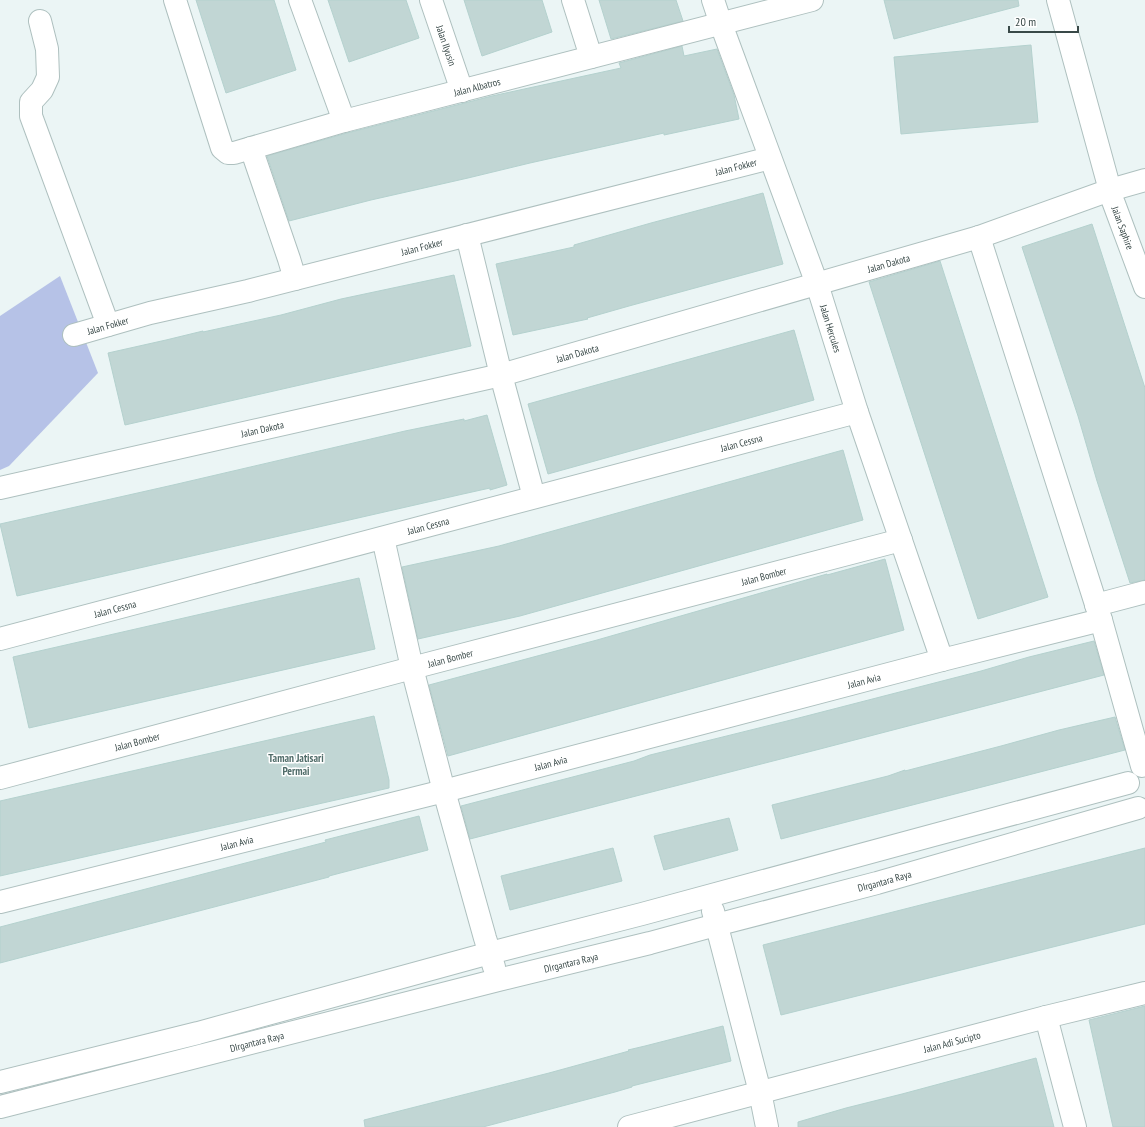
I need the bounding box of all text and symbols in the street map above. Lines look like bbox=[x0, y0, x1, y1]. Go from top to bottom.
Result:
scale bar bbox=[1009, 8, 1078, 34]
text: 20 m bbox=[1015, 14, 1036, 29]
street label: Jalan Ilyusin bbox=[433, 23, 459, 68]
street label: Jalan Albatros bbox=[451, 75, 502, 100]
street label: Jalan Fokker bbox=[713, 156, 758, 179]
street label: Jalan Saphire bbox=[1108, 204, 1137, 252]
street label: Jalan Fokker bbox=[399, 236, 444, 259]
street label: Jalan Dakota bbox=[865, 251, 911, 276]
street label: Jalan Hercules bbox=[817, 302, 844, 355]
street label: Jalan Fokker bbox=[85, 314, 130, 338]
street label: Jalan Dakota bbox=[554, 341, 600, 366]
street label: Jalan Dakota bbox=[239, 418, 285, 441]
street label: Jalan Cessna bbox=[718, 431, 764, 455]
street label: Jalan Cessna bbox=[405, 514, 451, 538]
street label: Jalan Bomber bbox=[739, 564, 788, 589]
street label: Jalan Cessna bbox=[92, 597, 138, 621]
street label: Jalan Bomber bbox=[426, 646, 475, 671]
street label: Jalan Avia bbox=[845, 670, 882, 692]
street label: Jalan Bomber bbox=[112, 730, 162, 754]
district label: Taman Jatisari Permai bbox=[268, 751, 324, 778]
street label: Jalan Avia bbox=[532, 753, 569, 774]
street label: Jalan Avia bbox=[218, 833, 255, 854]
street label: DIrgantara Raya bbox=[856, 867, 913, 895]
street label: DIrgantara Raya bbox=[543, 950, 599, 976]
street label: DIrgantara Raya bbox=[229, 1029, 285, 1055]
street label: Jalan Adi Sucipto bbox=[921, 1029, 982, 1056]

